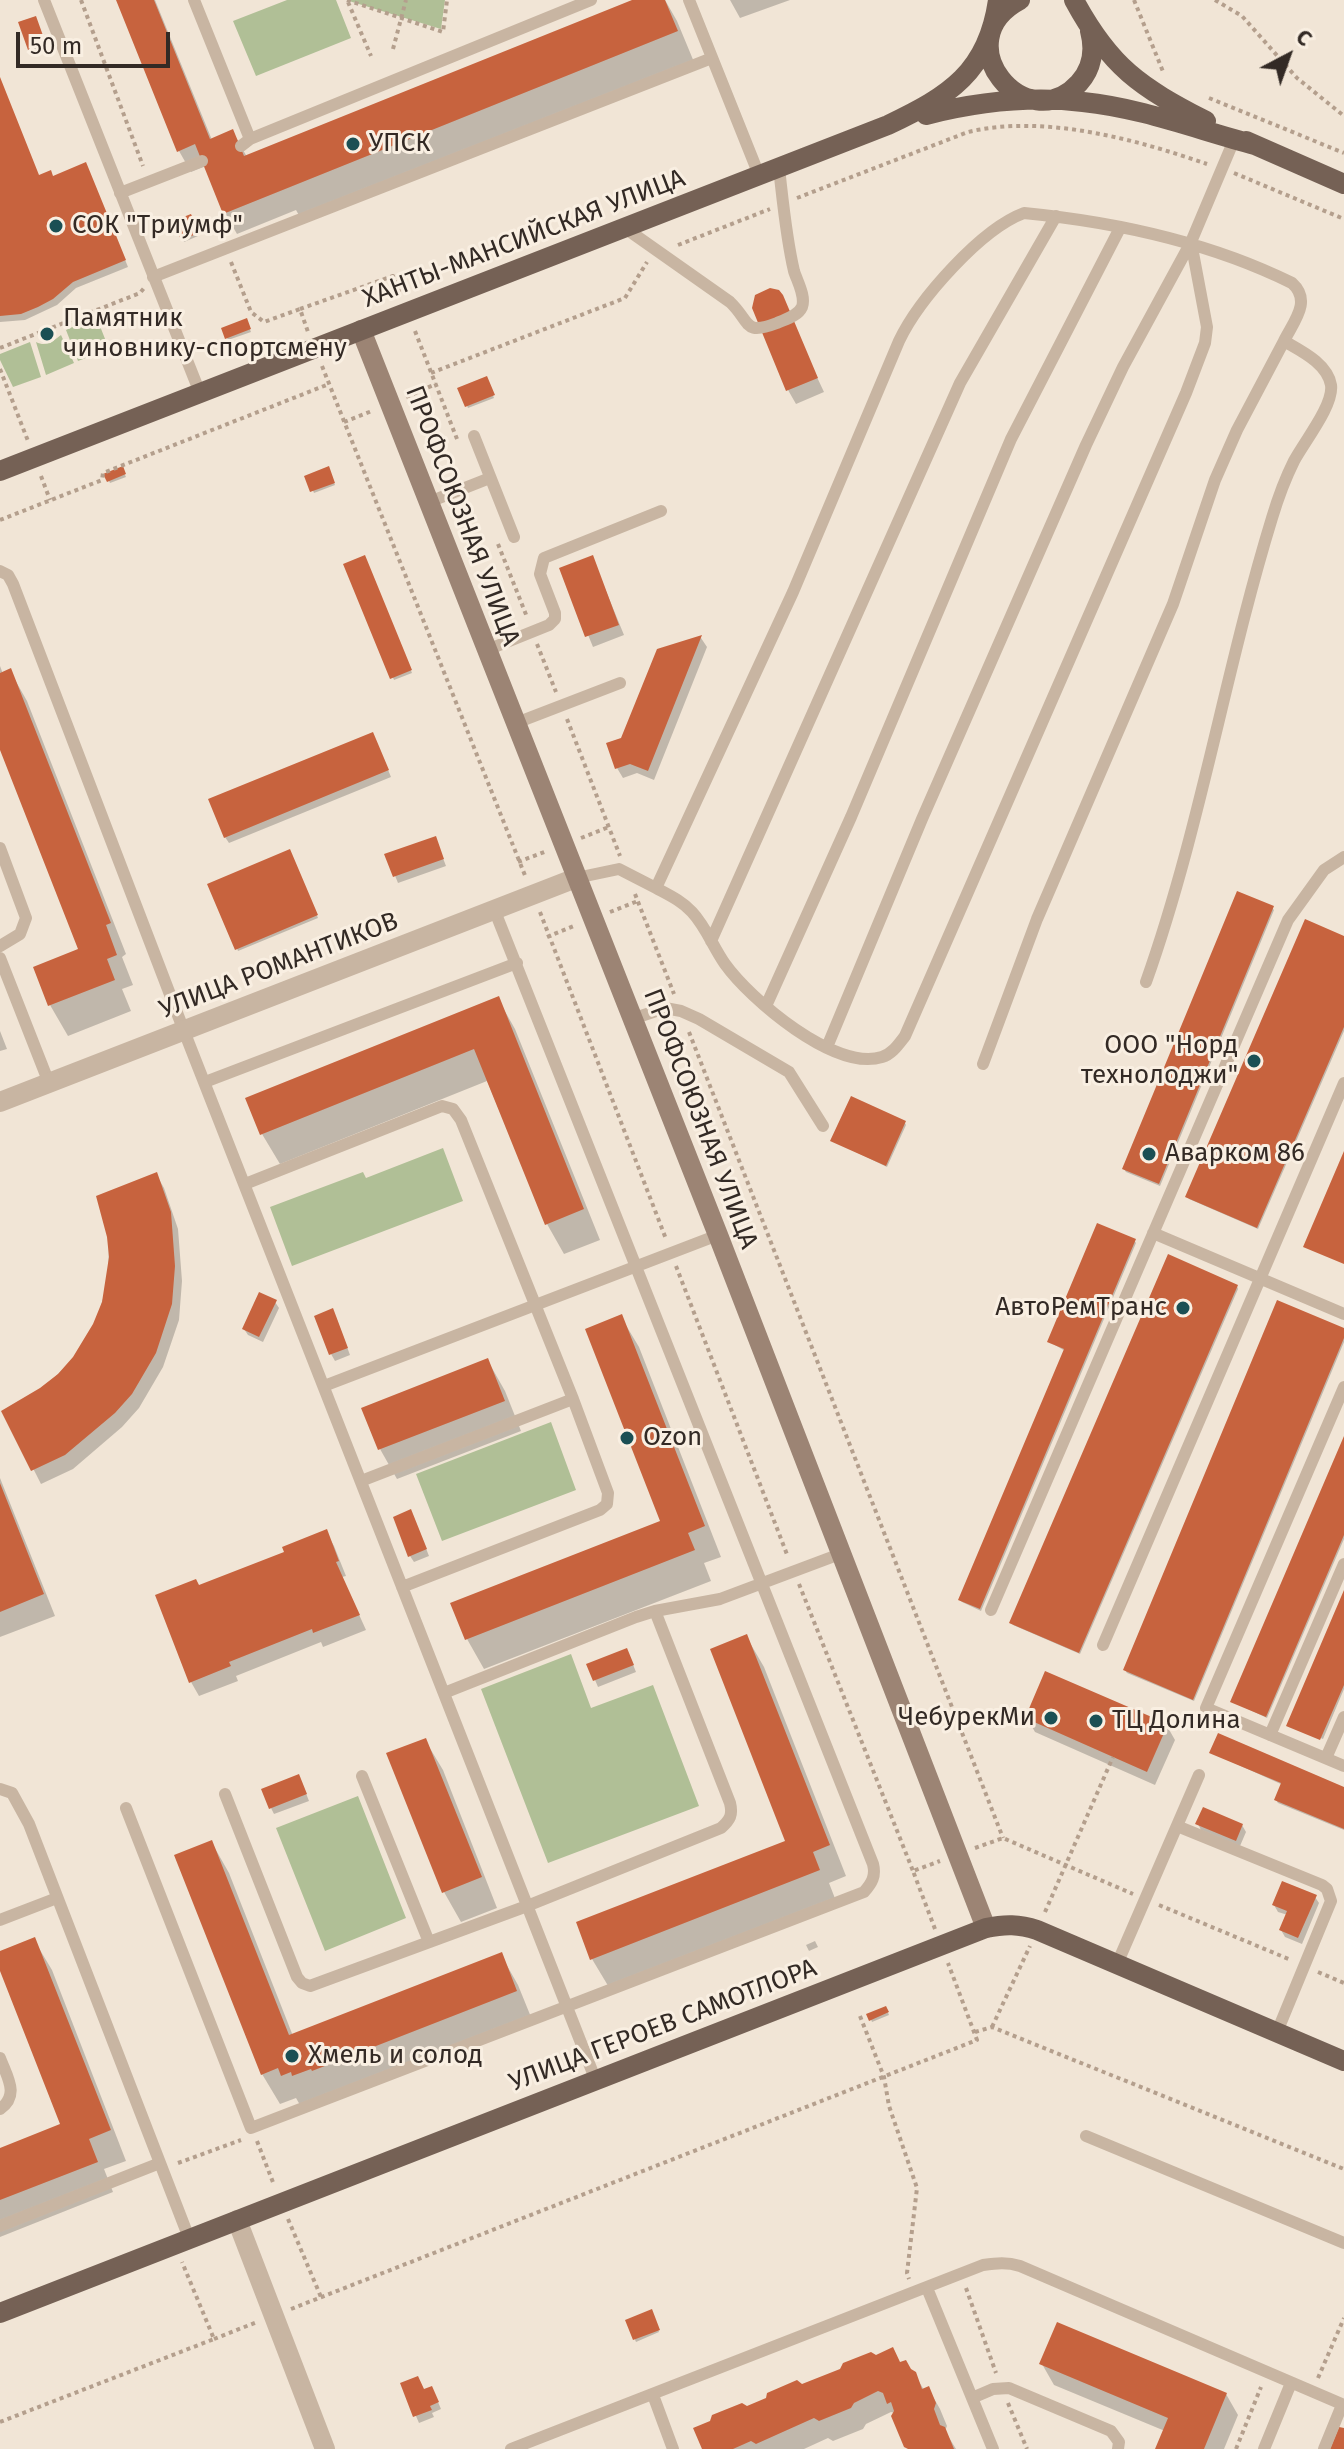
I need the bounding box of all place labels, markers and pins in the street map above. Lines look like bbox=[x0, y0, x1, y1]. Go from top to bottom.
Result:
place label: УПСК bbox=[369, 128, 430, 160]
marker: УПСК bbox=[344, 135, 362, 153]
place label: СОК "Триумф" bbox=[72, 210, 243, 242]
marker: СОК "Триумф" bbox=[47, 217, 65, 235]
place label: Памятник чиновнику-спортсмену bbox=[63, 303, 347, 364]
marker: Памятник чиновнику-спортсмену bbox=[38, 325, 56, 343]
place label: ООО "Норд технолоджи" bbox=[1081, 1030, 1238, 1092]
marker: ООО "Норд технолоджи" bbox=[1245, 1052, 1263, 1070]
place label: Аварком 86 bbox=[1165, 1138, 1305, 1170]
marker: Аварком 86 bbox=[1140, 1145, 1158, 1163]
place label: АвтоРемТранс bbox=[995, 1292, 1167, 1324]
marker: АвтоРемТранс bbox=[1174, 1299, 1192, 1317]
place label: Ozon bbox=[643, 1422, 702, 1454]
marker: Ozon bbox=[618, 1429, 636, 1447]
place label: ЧебурекМи bbox=[898, 1702, 1035, 1734]
place label: ТЦ Долина bbox=[1112, 1705, 1241, 1737]
marker: ЧебурекМи bbox=[1042, 1709, 1060, 1727]
marker: ТЦ Долина bbox=[1087, 1712, 1105, 1730]
place label: Хмель и солод bbox=[308, 2040, 482, 2072]
marker: Хмель и солод bbox=[283, 2047, 301, 2065]

